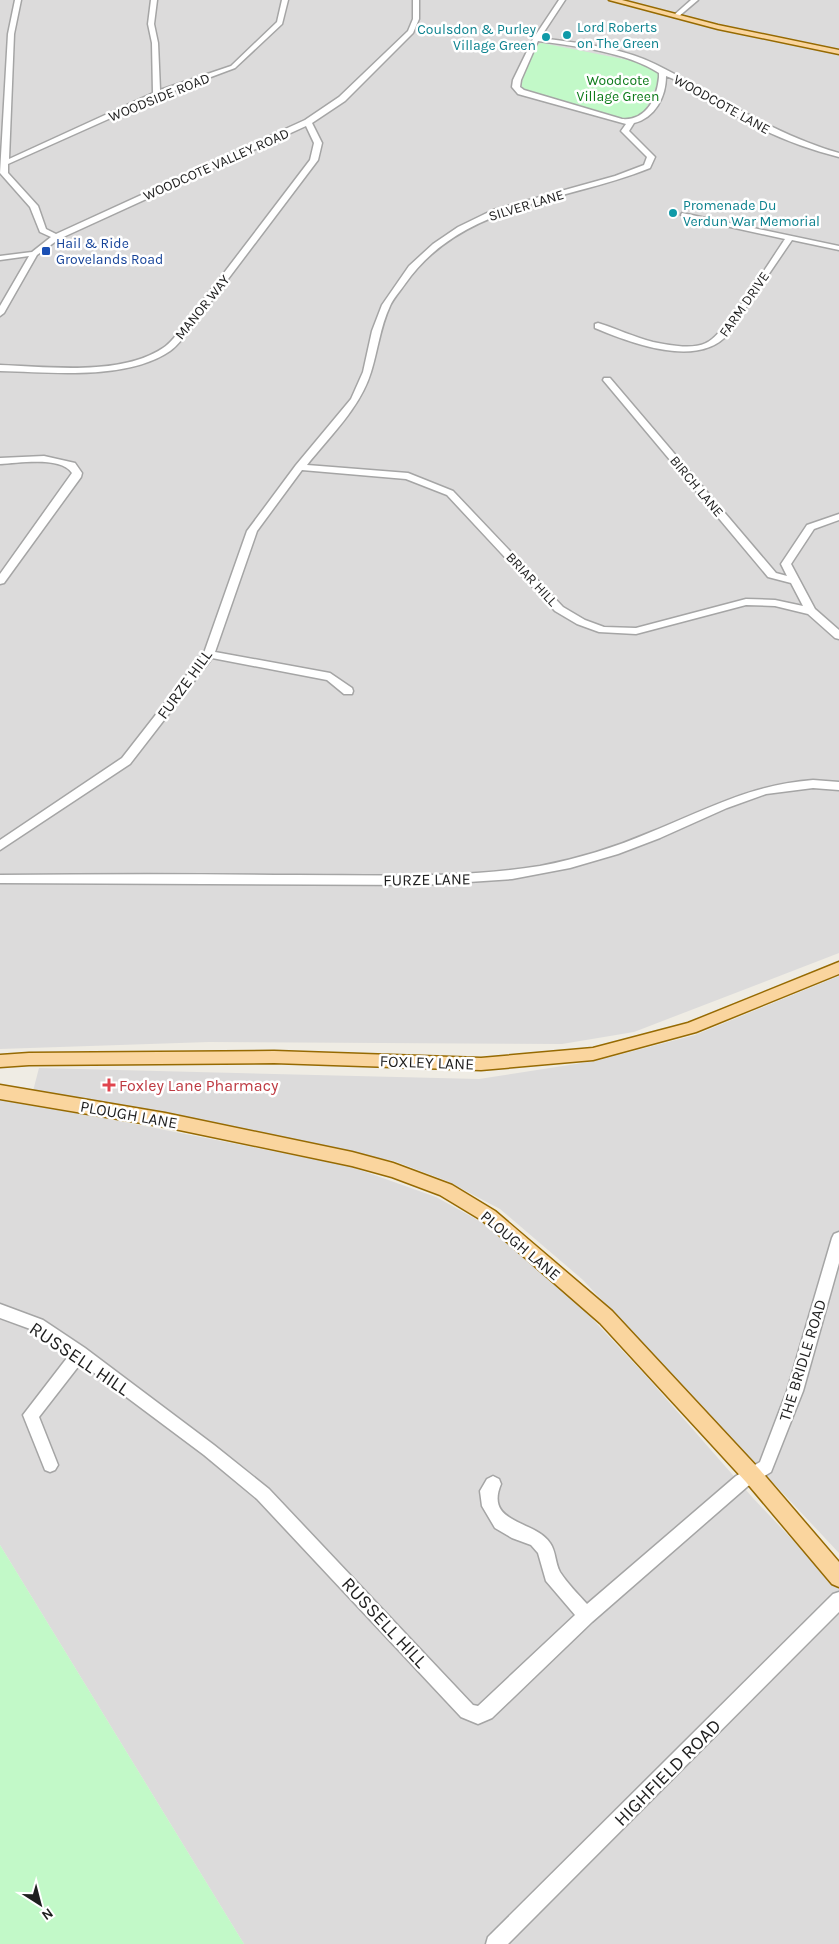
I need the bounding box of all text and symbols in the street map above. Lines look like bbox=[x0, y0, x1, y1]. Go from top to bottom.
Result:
place label: Lord Roberts on The Green bbox=[577, 19, 659, 52]
place label: Coulsdon & Purley Village Green bbox=[417, 21, 536, 54]
marker: Lord Roberts on The Green bbox=[561, 29, 573, 41]
marker: Coulsdon & Purley Village Green bbox=[540, 31, 552, 43]
street label: WOODSIDE ROAD bbox=[106, 69, 212, 125]
street label: WOODCOTE LANE bbox=[671, 71, 773, 138]
park label: Woodcote Village Green bbox=[577, 72, 659, 105]
street label: WOODCOTE VALLEY ROAD bbox=[141, 125, 292, 204]
street label: SILVER LANE bbox=[486, 186, 566, 225]
place label: Promenade Du Verdun War Memorial bbox=[683, 197, 820, 230]
marker: Promenade Du Verdun War Memorial bbox=[667, 207, 679, 219]
place label: Hail & Ride Grovelands Road bbox=[56, 235, 163, 268]
marker: Hail & Ride Grovelands Road bbox=[40, 245, 52, 257]
street label: FARM DRIVE bbox=[716, 268, 773, 340]
street label: MANOR WAY bbox=[171, 271, 234, 343]
street label: BIRCH LANE bbox=[666, 452, 727, 520]
street label: BRIAR HILL bbox=[502, 549, 561, 610]
street label: FURZE HILL bbox=[153, 646, 216, 723]
street label: FURZE LANE bbox=[383, 869, 471, 890]
street label: FOXLEY LANE bbox=[379, 1051, 475, 1074]
place label: Foxley Lane Pharmacy bbox=[119, 1076, 279, 1095]
marker: Foxley Lane Pharmacy bbox=[103, 1079, 115, 1091]
street label: PLOUGH LANE bbox=[79, 1097, 179, 1132]
street label: PLOUGH LANE bbox=[477, 1206, 565, 1284]
street label: THE BRIDLE ROAD bbox=[775, 1297, 830, 1423]
street label: RUSSELL HILL bbox=[25, 1317, 134, 1400]
street label: RUSSELL HILL bbox=[337, 1573, 432, 1673]
street label: HIGHFIELD ROAD bbox=[610, 1715, 726, 1831]
north arrow bbox=[15, 1879, 65, 1929]
text: N bbox=[38, 1904, 56, 1924]

